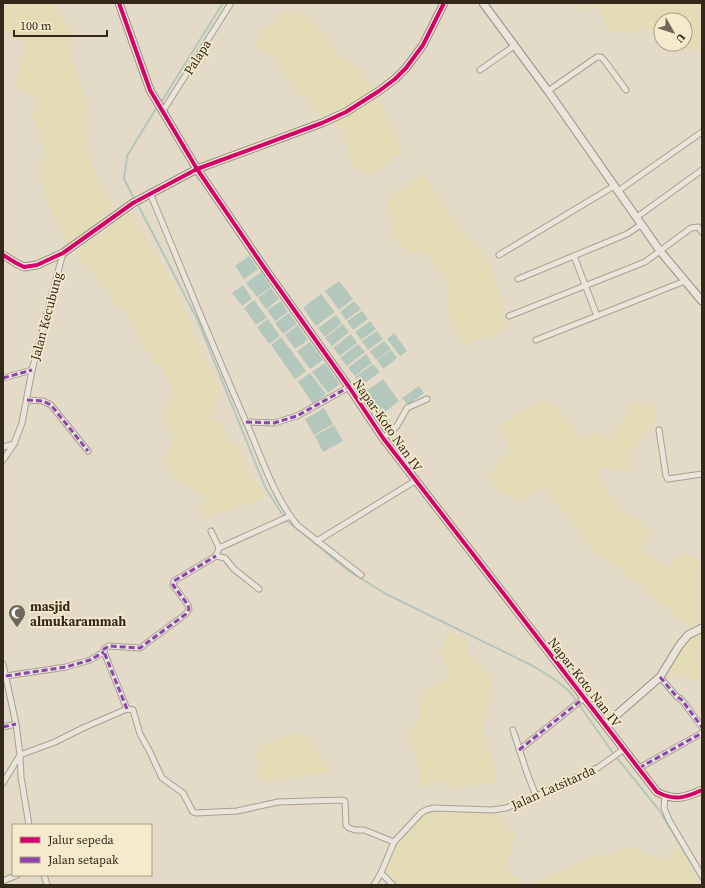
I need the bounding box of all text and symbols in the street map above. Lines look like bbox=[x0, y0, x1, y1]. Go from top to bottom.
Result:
scale bar bbox=[14, 12, 107, 38]
north arrow bbox=[653, 12, 693, 52]
text: 100 m bbox=[20, 18, 52, 34]
text: U bbox=[672, 30, 689, 46]
street label: Palapa bbox=[180, 36, 215, 78]
street label: Jalan Kecubung bbox=[26, 270, 67, 363]
street label: Napar-Koto Nan IV bbox=[349, 376, 426, 475]
place label: masjid almukarammah bbox=[30, 598, 126, 630]
mosque icon: masjid almukarammah bbox=[7, 603, 27, 628]
street label: Napar-Koto Nan IV bbox=[544, 634, 625, 731]
street label: Jalan Latsitarda bbox=[508, 761, 598, 814]
legend bbox=[12, 824, 152, 876]
text: Jalur sepeda bbox=[47, 832, 115, 848]
text: Jalan setapak bbox=[47, 852, 119, 868]

